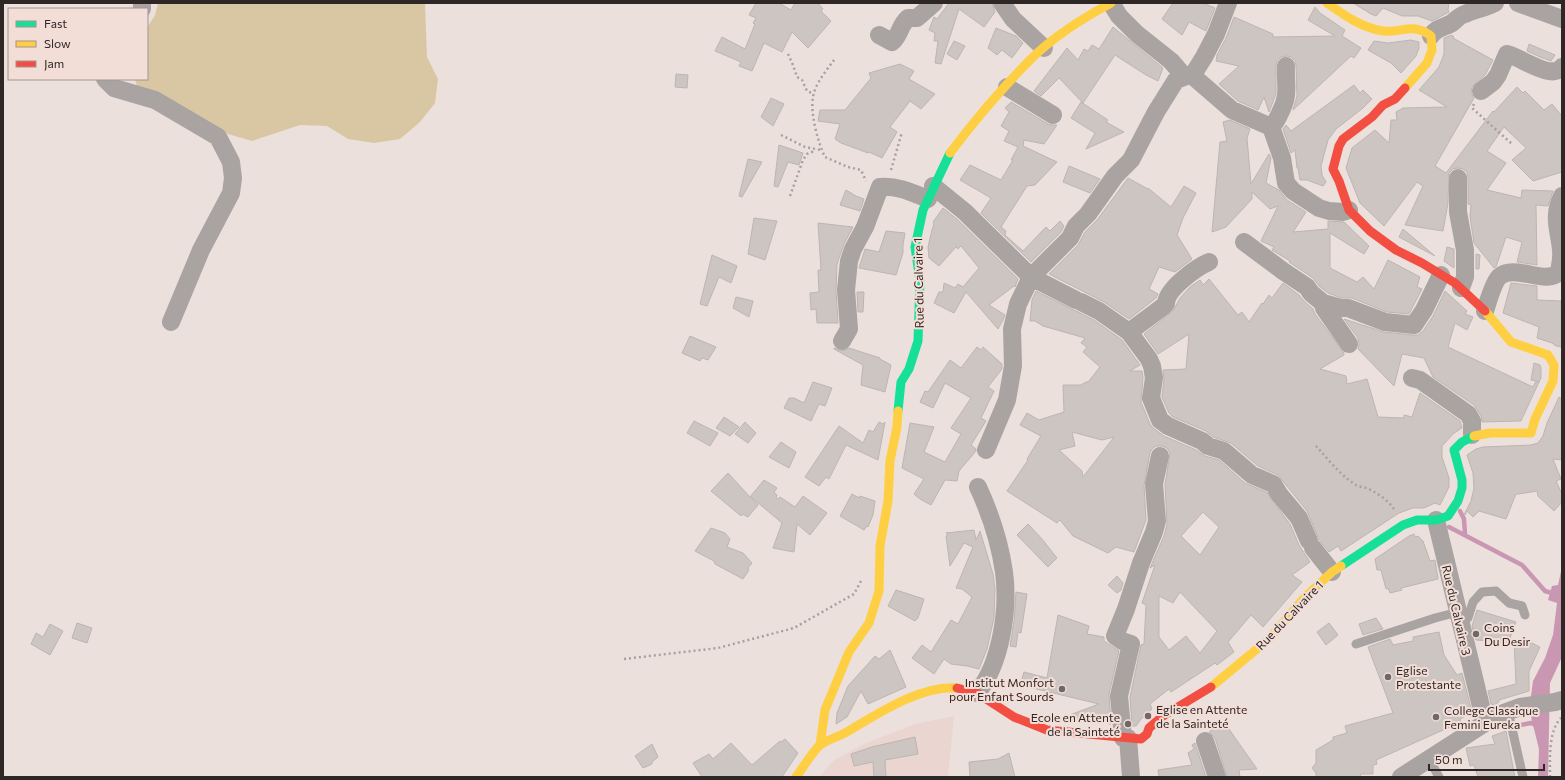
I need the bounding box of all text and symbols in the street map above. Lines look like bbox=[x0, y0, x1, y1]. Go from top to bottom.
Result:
legend bbox=[8, 8, 148, 80]
text: Fast bbox=[44, 16, 67, 30]
text: Slow bbox=[44, 36, 71, 50]
text: Jam bbox=[44, 56, 64, 71]
street label: Rue du Calvaire 1 bbox=[910, 238, 926, 328]
street label: Rue du Calvaire 3 bbox=[1440, 563, 1474, 657]
street label: Rue du Calvaire 1 bbox=[1253, 578, 1325, 652]
place label: Coins Du Desir bbox=[1484, 620, 1531, 648]
marker: Coins Du Desir bbox=[1471, 629, 1481, 639]
place label: Eglise Protestante bbox=[1396, 663, 1461, 691]
marker: Eglise Protestante bbox=[1383, 672, 1393, 682]
place label: Institut Monfort pour Enfant Sourds bbox=[949, 675, 1054, 703]
marker: Institut Monfort pour Enfant Sourds bbox=[1057, 684, 1067, 694]
place label: Eglise en Attente de la Sainteté bbox=[1156, 702, 1247, 730]
place label: College Classique Femini Eureka bbox=[1444, 703, 1538, 731]
place label: Ecole en Attente de la Sainteté bbox=[1031, 710, 1120, 738]
marker: Eglise en Attente de la Sainteté bbox=[1143, 711, 1153, 721]
marker: College Classique Femini Eureka bbox=[1431, 712, 1441, 722]
marker: Ecole en Attente de la Sainteté bbox=[1123, 719, 1133, 729]
scale bar bbox=[1429, 746, 1544, 772]
text: 50 m bbox=[1435, 752, 1463, 766]

